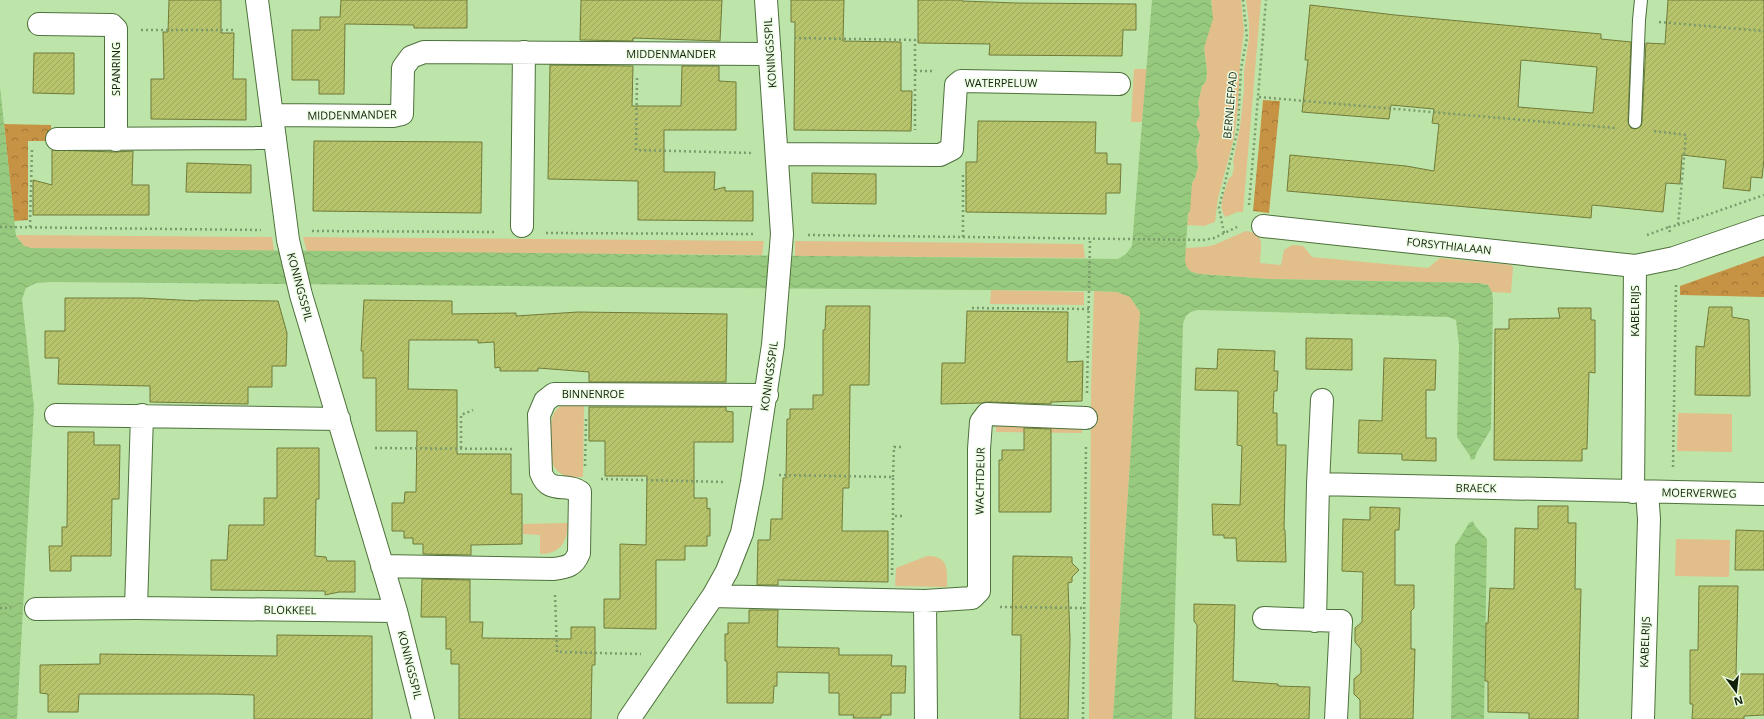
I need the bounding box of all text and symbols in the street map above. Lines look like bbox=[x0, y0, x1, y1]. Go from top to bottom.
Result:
street label: KONINGSSPIL bbox=[760, 17, 779, 89]
street label: SPANRING bbox=[108, 42, 123, 96]
street label: MIDDENMANDER bbox=[626, 46, 716, 61]
street label: BERNLEFPAD bbox=[1219, 71, 1240, 139]
street label: WATERPELUW bbox=[965, 75, 1037, 90]
street label: MIDDENMANDER bbox=[307, 106, 397, 123]
street label: FORSYTHIALAAN bbox=[1406, 234, 1492, 257]
street label: KONINGSSPIL bbox=[284, 251, 317, 323]
street label: KABELRIJS bbox=[1627, 285, 1642, 337]
street label: KONINGSSPIL bbox=[756, 340, 781, 412]
street label: BINNENROE bbox=[562, 386, 624, 401]
street label: WACHTDEUR bbox=[971, 447, 988, 515]
street label: BRAECK bbox=[1456, 480, 1497, 495]
street label: MOERVERWEG bbox=[1661, 484, 1737, 501]
street label: BLOKKEEL bbox=[263, 602, 317, 617]
street label: KABELRIJS bbox=[1636, 616, 1653, 668]
street label: KONINGSSPIL bbox=[395, 629, 426, 701]
north arrow bbox=[1716, 671, 1756, 711]
text: N bbox=[1732, 693, 1745, 710]

